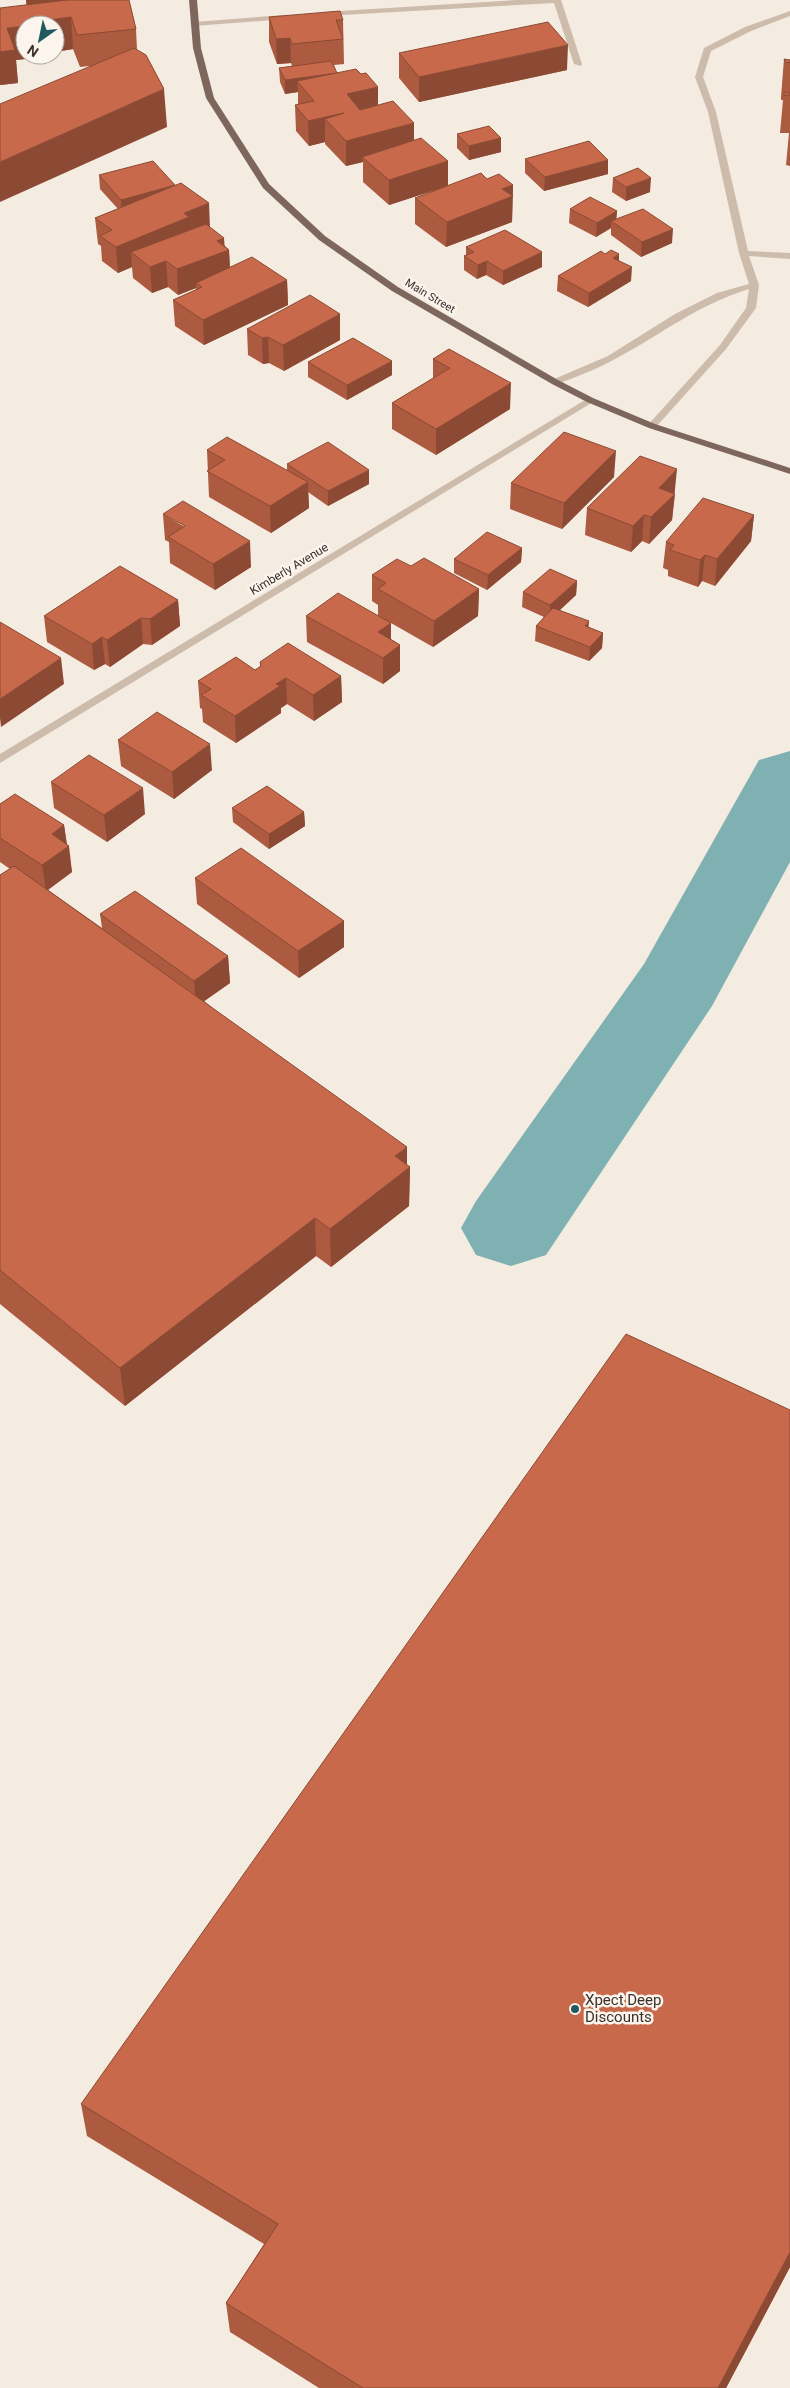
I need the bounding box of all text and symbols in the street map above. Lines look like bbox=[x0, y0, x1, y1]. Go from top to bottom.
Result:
north arrow bbox=[15, 15, 65, 65]
text: N bbox=[24, 41, 41, 60]
street label: Main Street bbox=[403, 276, 458, 316]
street label: Kimberly Avenue bbox=[247, 540, 331, 598]
place label: Xpect Deep Discounts bbox=[585, 1991, 661, 2026]
marker: Xpect Deep Discounts bbox=[569, 2003, 581, 2015]

